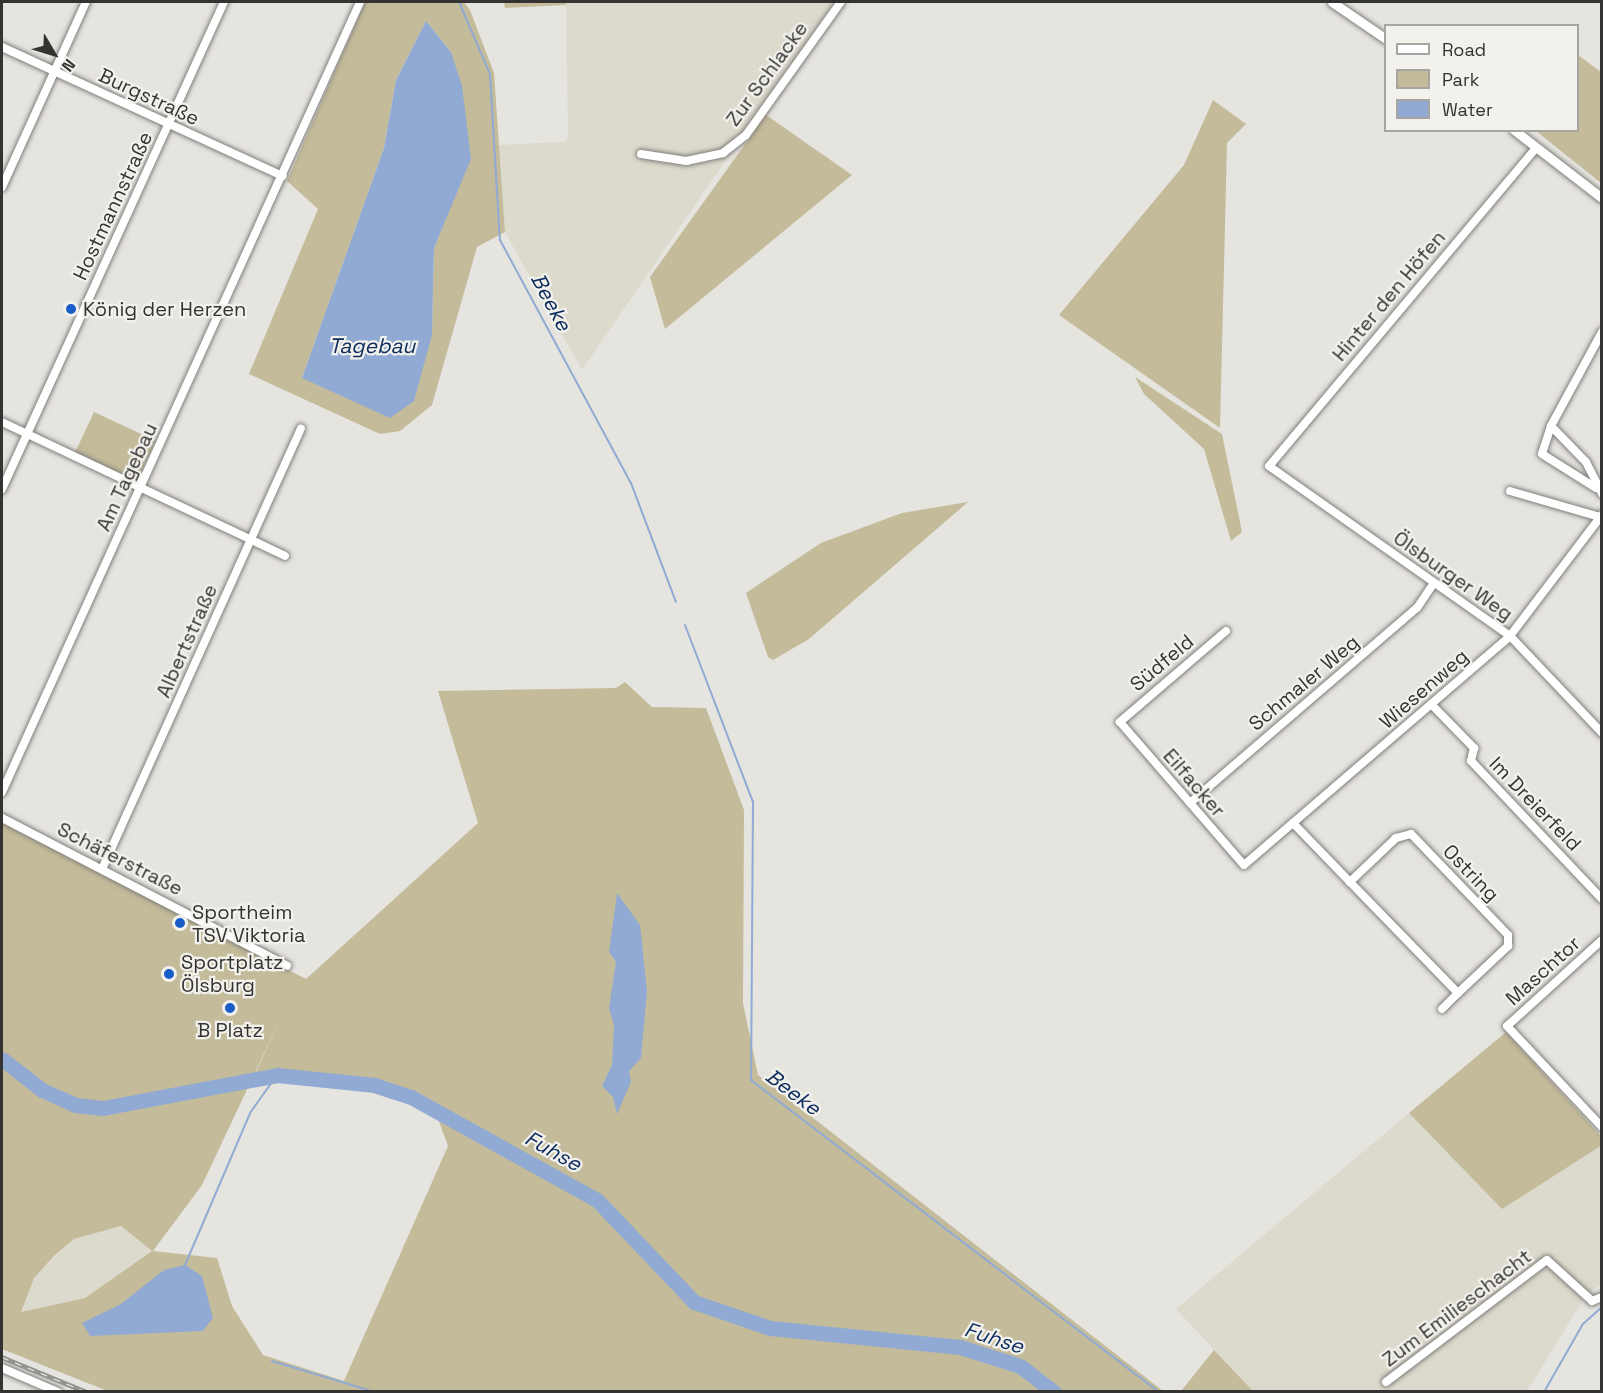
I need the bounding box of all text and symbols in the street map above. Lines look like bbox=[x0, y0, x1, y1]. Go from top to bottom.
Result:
street label: Zur Schlacke bbox=[721, 17, 813, 131]
north arrow bbox=[24, 24, 84, 84]
legend bbox=[1384, 24, 1579, 132]
text: Road bbox=[1442, 38, 1486, 61]
text: N bbox=[57, 55, 80, 76]
street label: Burgstraße bbox=[95, 63, 203, 131]
text: Park bbox=[1442, 68, 1479, 91]
text: Water bbox=[1442, 98, 1493, 121]
street label: Hostmannstraße bbox=[68, 128, 158, 284]
street label: Hinter den Höfen bbox=[1327, 226, 1451, 366]
water label: Beeke bbox=[525, 269, 577, 335]
place label: König der Herzen bbox=[83, 297, 246, 321]
marker: König der Herzen bbox=[64, 302, 78, 316]
water label: Tagebau bbox=[329, 333, 415, 359]
street label: Am Tagebau bbox=[91, 419, 163, 535]
street label: Ölsburger Weg bbox=[1389, 526, 1517, 626]
street label: Albertstraße bbox=[151, 581, 223, 701]
street label: Südfeld bbox=[1125, 630, 1199, 696]
street label: Schmaler Weg bbox=[1244, 630, 1364, 736]
street label: Wiesenweg bbox=[1375, 644, 1473, 734]
street label: Eilfacker bbox=[1158, 744, 1230, 822]
street label: Im Dreierfeld bbox=[1484, 752, 1586, 856]
street label: Schäferstraße bbox=[53, 817, 187, 901]
street label: Ostring bbox=[1438, 839, 1504, 907]
place label: Sportheim TSV Viktoria bbox=[192, 900, 306, 947]
marker: Sportheim TSV Viktoria bbox=[173, 916, 187, 930]
street label: Maschtor bbox=[1501, 931, 1585, 1011]
place label: Sportplatz Ölsburg bbox=[181, 951, 284, 998]
marker: Sportplatz Ölsburg bbox=[162, 967, 176, 981]
marker: B Platz bbox=[223, 1001, 237, 1015]
place label: B Platz bbox=[197, 1018, 263, 1042]
water label: Beeke bbox=[761, 1063, 825, 1121]
water label: Fuhse bbox=[520, 1125, 586, 1177]
street label: Zum Emilieschacht bbox=[1378, 1244, 1536, 1372]
water label: Fuhse bbox=[961, 1317, 1027, 1359]

